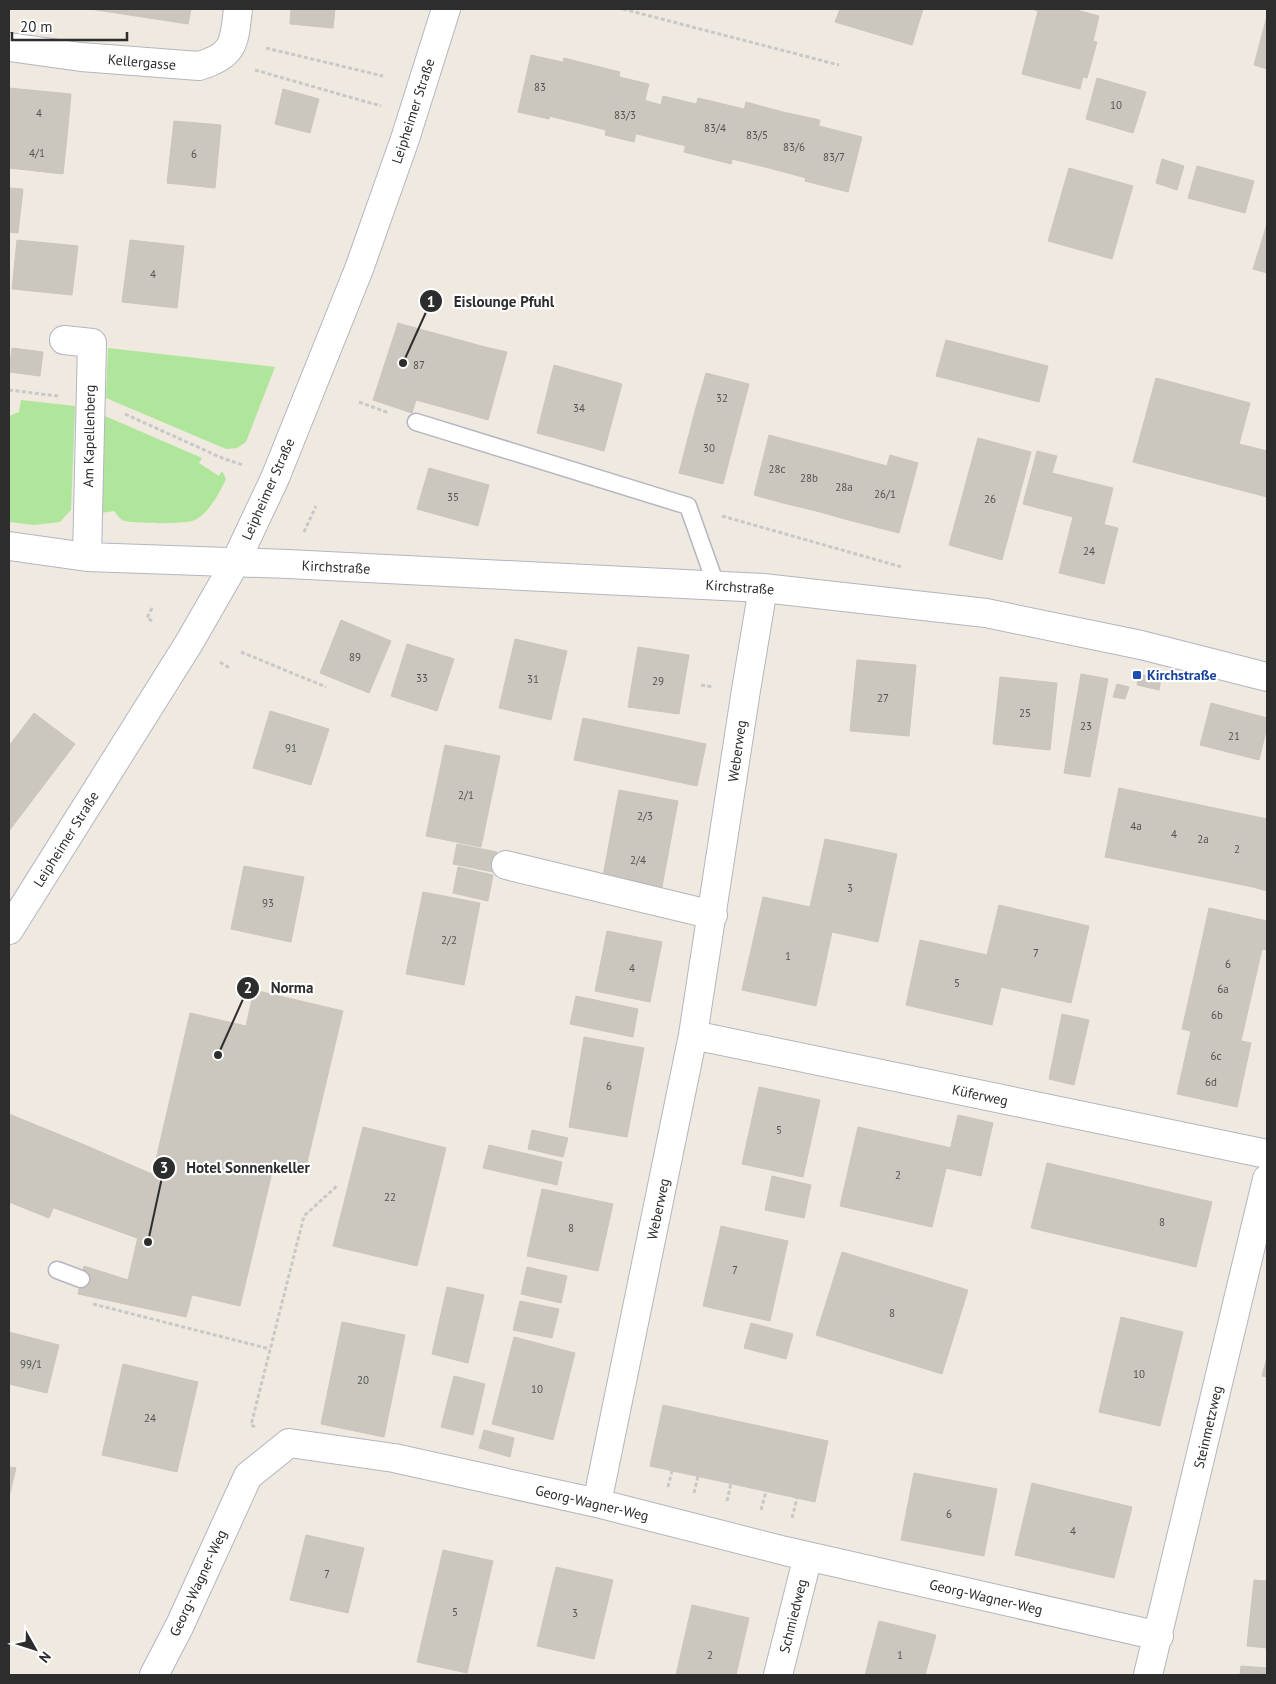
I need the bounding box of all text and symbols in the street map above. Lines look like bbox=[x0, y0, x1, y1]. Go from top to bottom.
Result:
scale bar bbox=[12, 10, 128, 42]
text: 20 m bbox=[20, 17, 53, 36]
street label: Kellergasse bbox=[107, 50, 177, 74]
street label: Leipheimer Straße bbox=[388, 56, 438, 166]
house number: 83 bbox=[534, 80, 546, 94]
house number: 10 bbox=[1110, 98, 1122, 112]
house number: 4 bbox=[36, 106, 42, 120]
house number: 83/3 bbox=[614, 108, 636, 122]
house number: 83/4 bbox=[704, 121, 726, 135]
house number: 83/5 bbox=[746, 128, 768, 142]
house number: 83/6 bbox=[783, 140, 805, 154]
house number: 4/1 bbox=[29, 146, 45, 160]
house number: 6 bbox=[191, 147, 197, 161]
house number: 83/7 bbox=[823, 150, 845, 164]
house number: 4 bbox=[150, 267, 156, 281]
callout: Eislounge Pfuhl bbox=[418, 286, 564, 316]
text: 1 bbox=[427, 292, 435, 311]
text: Eislounge Pfuhl bbox=[454, 292, 555, 311]
house number: 87 bbox=[413, 358, 425, 372]
street label: Am Kapellenberg bbox=[79, 384, 99, 488]
house number: 32 bbox=[716, 391, 728, 405]
house number: 34 bbox=[573, 401, 585, 415]
street label: Leipheimer Straße bbox=[237, 435, 299, 543]
house number: 30 bbox=[703, 441, 715, 455]
house number: 28c bbox=[769, 462, 786, 476]
house number: 28b bbox=[800, 471, 818, 485]
house number: 28a bbox=[835, 480, 853, 494]
house number: 26/1 bbox=[874, 487, 896, 501]
house number: 35 bbox=[447, 490, 459, 504]
house number: 26 bbox=[984, 492, 996, 506]
house number: 24 bbox=[1083, 544, 1095, 558]
street label: Kirchstraße bbox=[301, 556, 371, 578]
street label: Kirchstraße bbox=[705, 576, 775, 598]
house number: 89 bbox=[349, 650, 361, 664]
place label: Kirchstraße bbox=[1147, 666, 1217, 684]
marker: Kirchstraße bbox=[1131, 669, 1143, 681]
house number: 33 bbox=[416, 671, 428, 685]
house number: 31 bbox=[527, 672, 539, 686]
house number: 29 bbox=[652, 674, 664, 688]
house number: 27 bbox=[877, 691, 889, 705]
house number: 25 bbox=[1019, 706, 1031, 720]
street label: Weberweg bbox=[724, 719, 750, 783]
house number: 23 bbox=[1080, 719, 1092, 733]
house number: 21 bbox=[1228, 729, 1240, 743]
house number: 91 bbox=[285, 741, 297, 755]
street label: Leipheimer Straße bbox=[29, 788, 103, 890]
house number: 2/1 bbox=[458, 788, 474, 802]
house number: 2/3 bbox=[637, 809, 653, 823]
house number: 4a bbox=[1130, 819, 1142, 833]
house number: 4 bbox=[1171, 827, 1177, 841]
house number: 2a bbox=[1197, 832, 1209, 846]
house number: 2 bbox=[1234, 842, 1240, 856]
house number: 2/4 bbox=[630, 853, 646, 867]
house number: 3 bbox=[847, 881, 853, 895]
house number: 93 bbox=[262, 896, 274, 910]
house number: 2/2 bbox=[441, 933, 457, 947]
house number: 7 bbox=[1033, 946, 1039, 960]
house number: 1 bbox=[785, 949, 791, 963]
house number: 6 bbox=[1225, 957, 1231, 971]
house number: 4 bbox=[629, 961, 635, 975]
callout: Norma bbox=[236, 973, 324, 1003]
house number: 5 bbox=[954, 976, 960, 990]
text: 2 bbox=[244, 978, 252, 997]
text: Norma bbox=[271, 978, 313, 997]
house number: 6a bbox=[1217, 982, 1229, 996]
house number: 6b bbox=[1211, 1008, 1223, 1022]
house number: 6c bbox=[1211, 1049, 1222, 1063]
house number: 6d bbox=[1205, 1075, 1217, 1089]
house number: 6 bbox=[606, 1079, 612, 1093]
street label: Küferweg bbox=[950, 1080, 1010, 1110]
house number: 5 bbox=[776, 1123, 782, 1137]
callout: Hotel Sonnenkeller bbox=[151, 1153, 320, 1183]
text: 3 bbox=[160, 1158, 168, 1177]
text: Hotel Sonnenkeller bbox=[186, 1158, 310, 1177]
house number: 2 bbox=[895, 1168, 901, 1182]
street label: Weberweg bbox=[643, 1177, 673, 1241]
house number: 22 bbox=[384, 1190, 396, 1204]
house number: 8 bbox=[1159, 1215, 1165, 1229]
house number: 8 bbox=[568, 1221, 574, 1235]
house number: 7 bbox=[732, 1263, 738, 1277]
house number: 8 bbox=[889, 1306, 895, 1320]
house number: 99/1 bbox=[20, 1357, 42, 1371]
house number: 10 bbox=[1133, 1367, 1145, 1381]
house number: 20 bbox=[357, 1373, 369, 1387]
house number: 10 bbox=[531, 1382, 543, 1396]
street label: Steinmetzweg bbox=[1190, 1384, 1226, 1470]
house number: 24 bbox=[144, 1411, 156, 1425]
street label: Georg-Wagner-Weg bbox=[534, 1481, 650, 1525]
house number: 6 bbox=[946, 1507, 952, 1521]
house number: 4 bbox=[1070, 1524, 1076, 1538]
street label: Georg-Wagner-Weg bbox=[165, 1527, 231, 1639]
house number: 7 bbox=[324, 1567, 330, 1581]
street label: Georg-Wagner-Weg bbox=[928, 1575, 1044, 1619]
street label: Schmiedweg bbox=[775, 1577, 811, 1655]
house number: 5 bbox=[452, 1605, 458, 1619]
house number: 3 bbox=[572, 1606, 578, 1620]
north arrow bbox=[10, 1624, 60, 1674]
text: N bbox=[35, 1648, 55, 1666]
house number: 2 bbox=[707, 1648, 713, 1662]
house number: 1 bbox=[897, 1648, 903, 1662]

